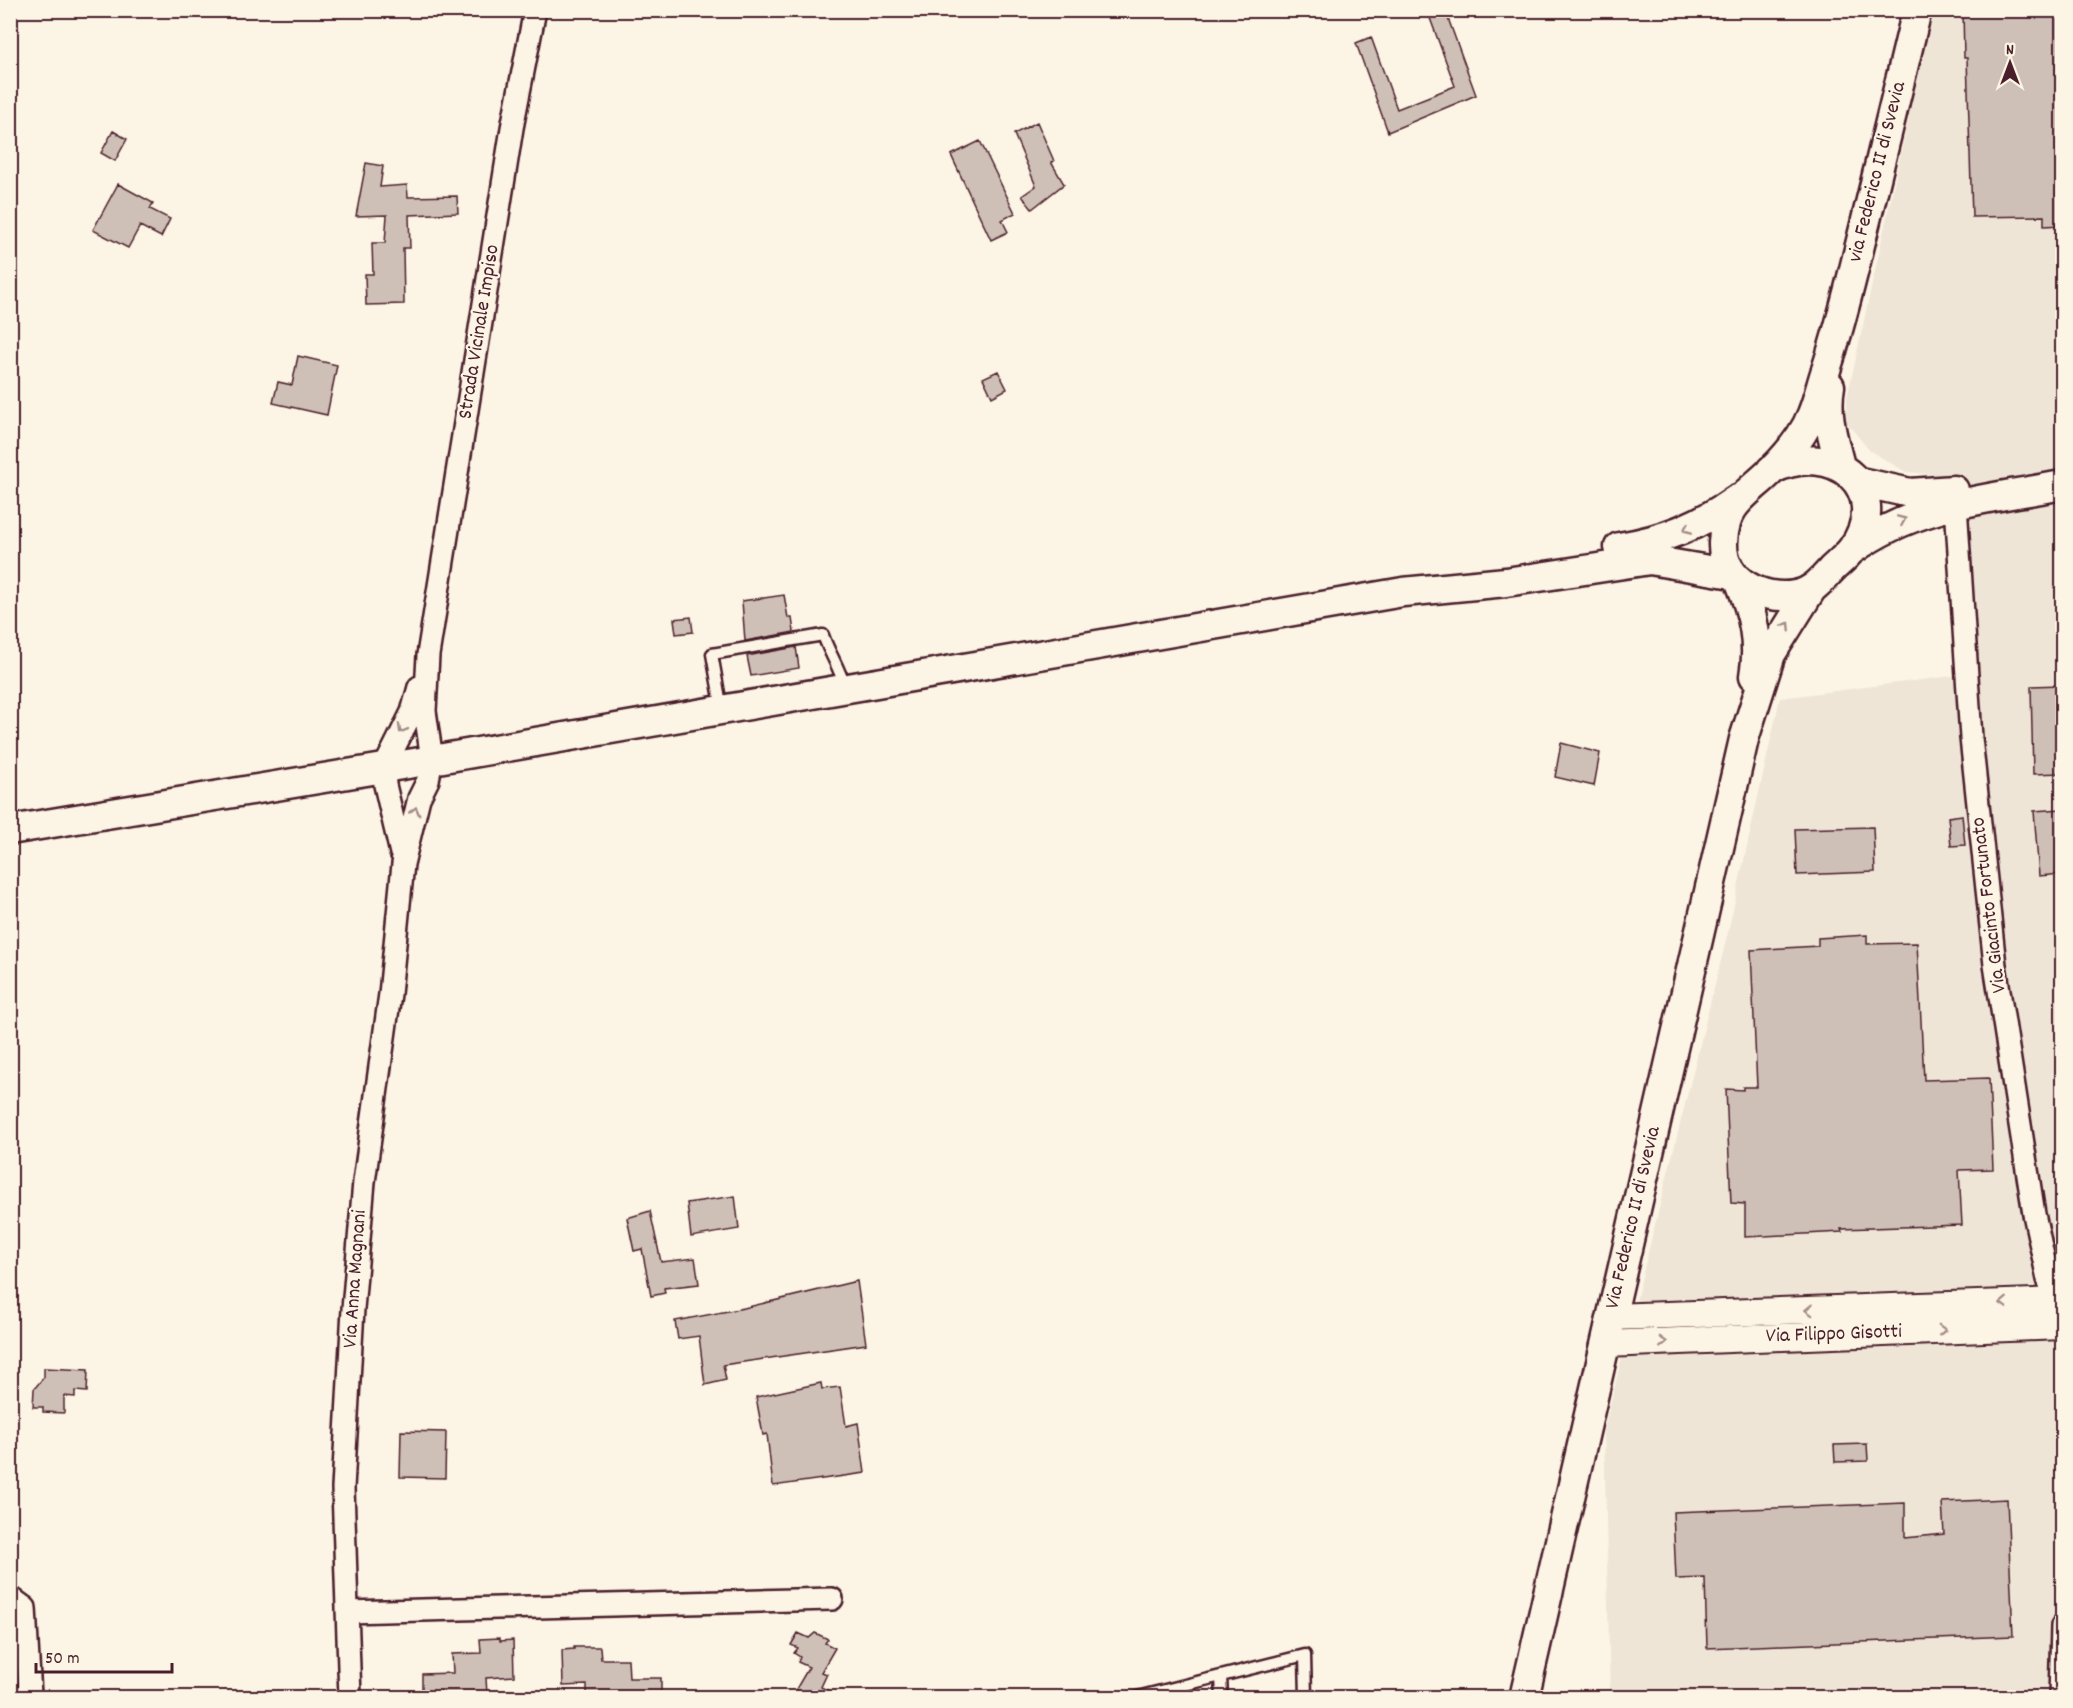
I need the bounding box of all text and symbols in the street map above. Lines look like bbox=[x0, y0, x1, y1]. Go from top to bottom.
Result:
north arrow bbox=[1980, 33, 2040, 93]
text: N bbox=[2006, 39, 2014, 62]
street label: via Federico II di Svevia bbox=[1841, 77, 1915, 265]
street label: Strada Vicinale Impiso bbox=[451, 242, 509, 422]
one-way arrow bbox=[1895, 515, 1906, 527]
one-way arrow bbox=[1682, 521, 1693, 533]
one-way arrow bbox=[1780, 622, 1791, 633]
one-way arrow bbox=[398, 723, 409, 733]
one-way arrow bbox=[408, 806, 421, 816]
street label: Via Giacinto Fortunato bbox=[1964, 815, 2016, 995]
street label: Via Federico II di Svevia bbox=[1598, 1123, 1670, 1312]
street label: Via Anna Magnani bbox=[336, 1209, 376, 1349]
one-way arrow bbox=[2000, 1296, 2009, 1309]
one-way arrow bbox=[1805, 1303, 1814, 1316]
street label: Via Filippo Gisotti bbox=[1765, 1318, 1903, 1352]
one-way arrow bbox=[1938, 1324, 1947, 1337]
one-way arrow bbox=[1659, 1336, 1668, 1348]
scale bar bbox=[36, 1636, 172, 1674]
text: 50 m bbox=[45, 1647, 80, 1672]

